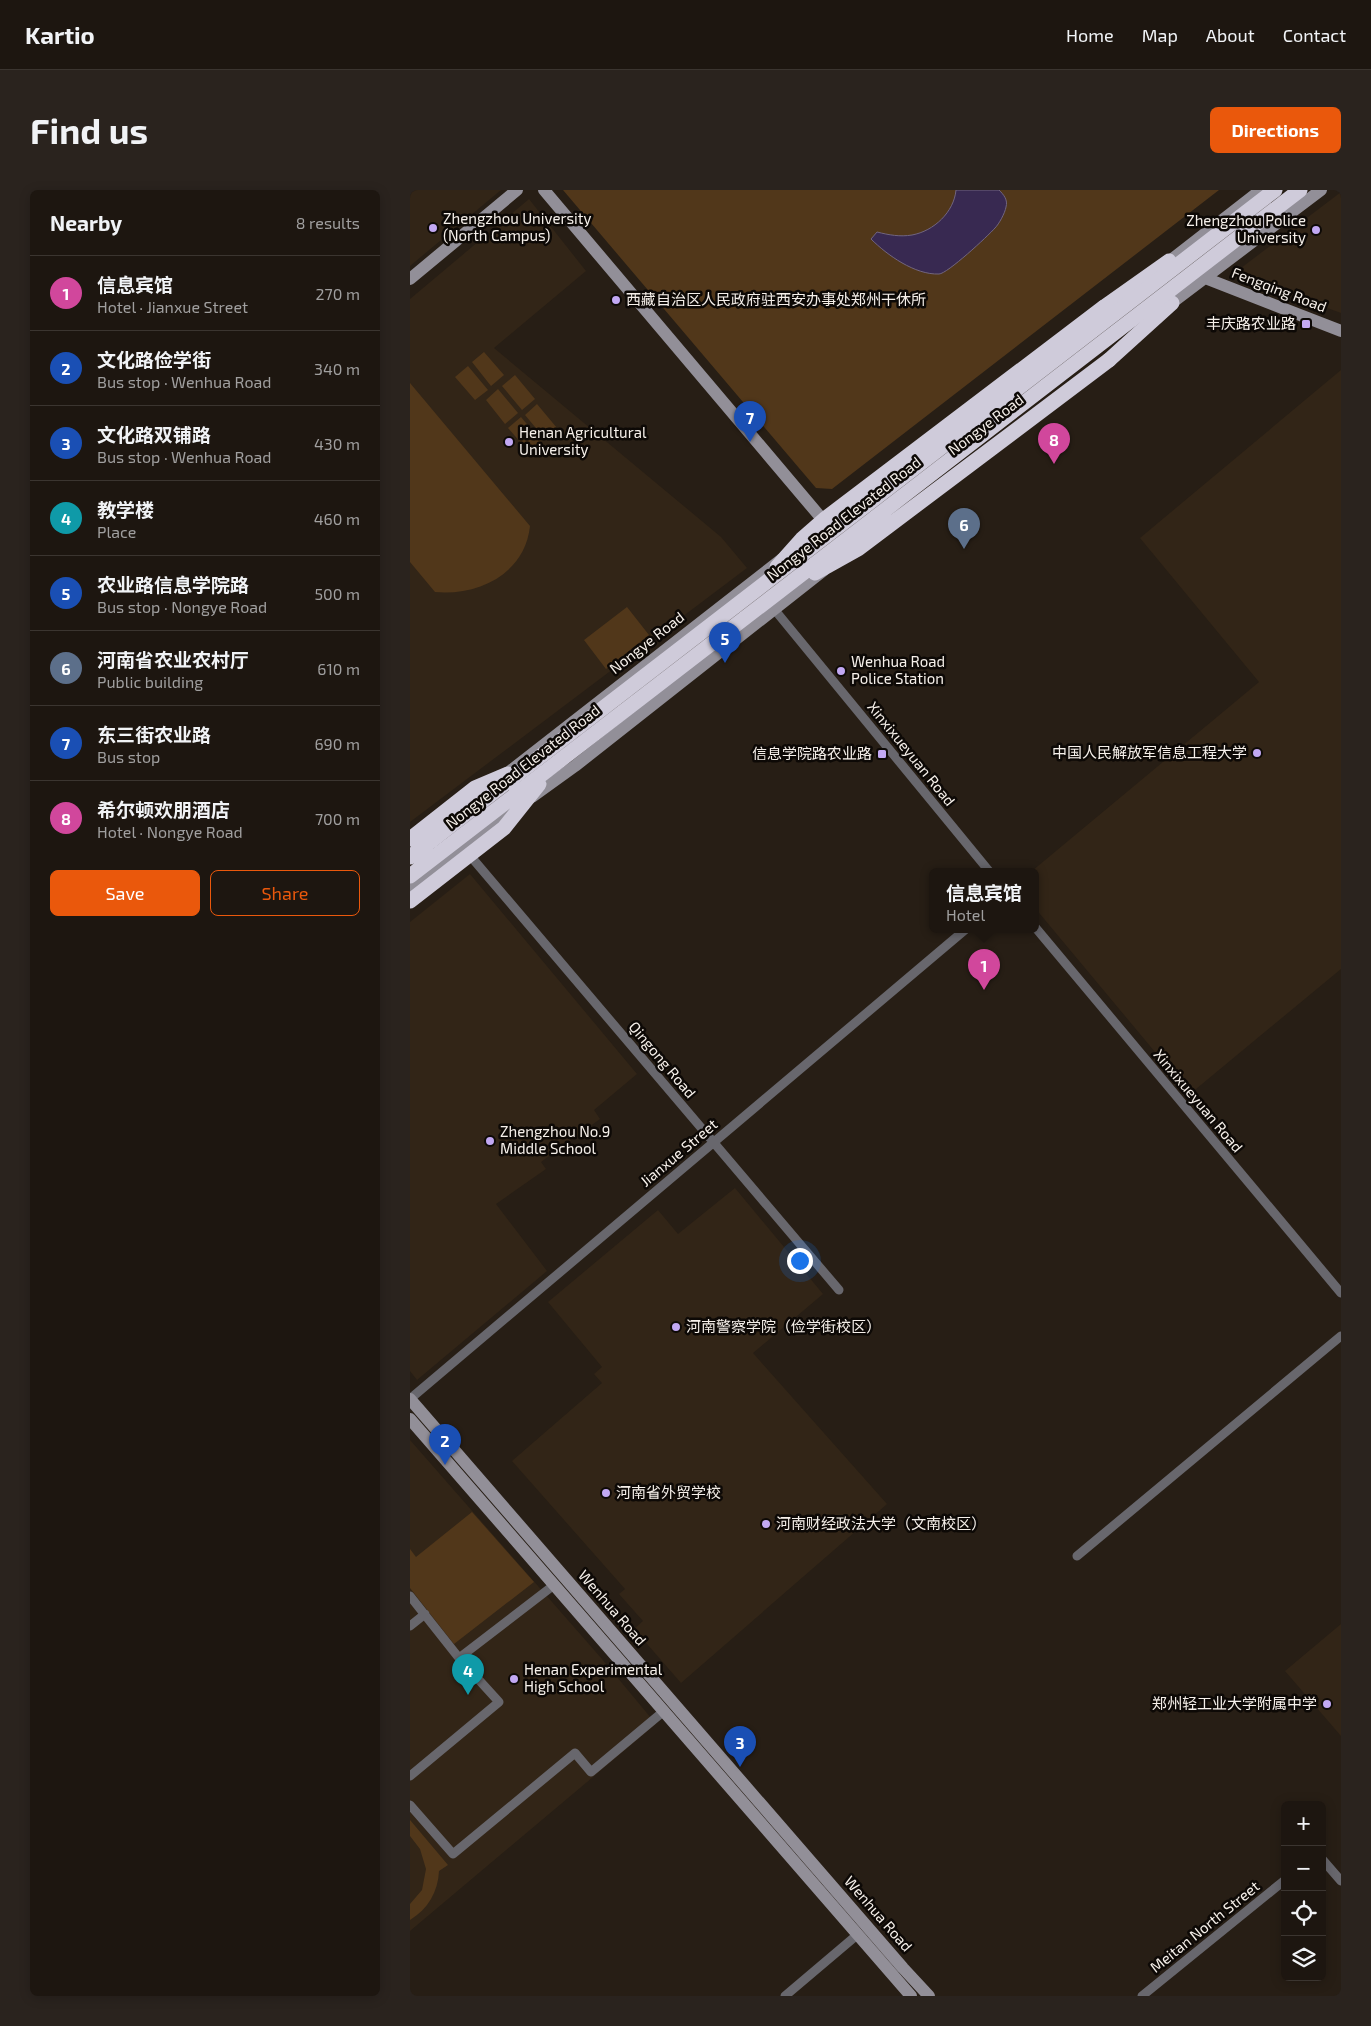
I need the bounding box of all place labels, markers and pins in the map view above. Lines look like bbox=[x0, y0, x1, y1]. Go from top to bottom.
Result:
place label: Zhengzhou University (North Campus) bbox=[443, 209, 592, 244]
place label: Zhengzhou Police University bbox=[1186, 211, 1306, 246]
marker: Zhengzhou University (North Campus) bbox=[427, 222, 439, 234]
marker: Zhengzhou Police University bbox=[1310, 224, 1322, 236]
place label: 西藏自治区人民政府驻西安办事处郑州干休所 bbox=[626, 290, 926, 308]
marker: 西藏自治区人民政府驻西安办事处郑州干休所 bbox=[610, 294, 622, 306]
place label: 丰庆路农业路 bbox=[1206, 314, 1296, 332]
marker: 丰庆路农业路 bbox=[1300, 318, 1312, 330]
pin: 7 bbox=[734, 401, 766, 442]
place label: Henan Agricultural University bbox=[519, 423, 647, 458]
pin: 8 bbox=[1038, 423, 1070, 464]
marker: Henan Agricultural University bbox=[503, 436, 515, 448]
pin: 6 bbox=[948, 508, 980, 549]
pin: 5 bbox=[709, 622, 741, 663]
place label: Wenhua Road Police Station bbox=[851, 652, 945, 687]
marker: Wenhua Road Police Station bbox=[835, 665, 847, 677]
place label: 中国人民解放军信息工程大学 bbox=[1052, 743, 1247, 761]
place label: 信息学院路农业路 bbox=[752, 744, 872, 762]
marker: 中国人民解放军信息工程大学 bbox=[1251, 747, 1263, 759]
marker: 信息学院路农业路 bbox=[876, 748, 888, 760]
pin: 1 bbox=[968, 949, 1000, 990]
place label: Zhengzhou No.9 Middle School bbox=[500, 1122, 610, 1157]
marker: Zhengzhou No.9 Middle School bbox=[484, 1135, 496, 1147]
place label: 河南警察学院（俭学街校区） bbox=[686, 1317, 881, 1335]
marker: 河南警察学院（俭学街校区） bbox=[670, 1321, 682, 1333]
pin: 2 bbox=[429, 1424, 461, 1465]
place label: 河南省外贸学校 bbox=[616, 1483, 721, 1501]
marker: 河南省外贸学校 bbox=[600, 1487, 612, 1499]
place label: 河南财经政法大学（文南校区） bbox=[776, 1514, 986, 1532]
marker: 河南财经政法大学（文南校区） bbox=[760, 1518, 772, 1530]
pin: 4 bbox=[452, 1654, 484, 1695]
place label: Henan Experimental High School bbox=[524, 1660, 663, 1695]
marker: Henan Experimental High School bbox=[508, 1673, 520, 1685]
place label: 郑州轻工业大学附属中学 bbox=[1152, 1694, 1317, 1712]
marker: 郑州轻工业大学附属中学 bbox=[1321, 1698, 1333, 1710]
pin: 3 bbox=[724, 1726, 756, 1767]

